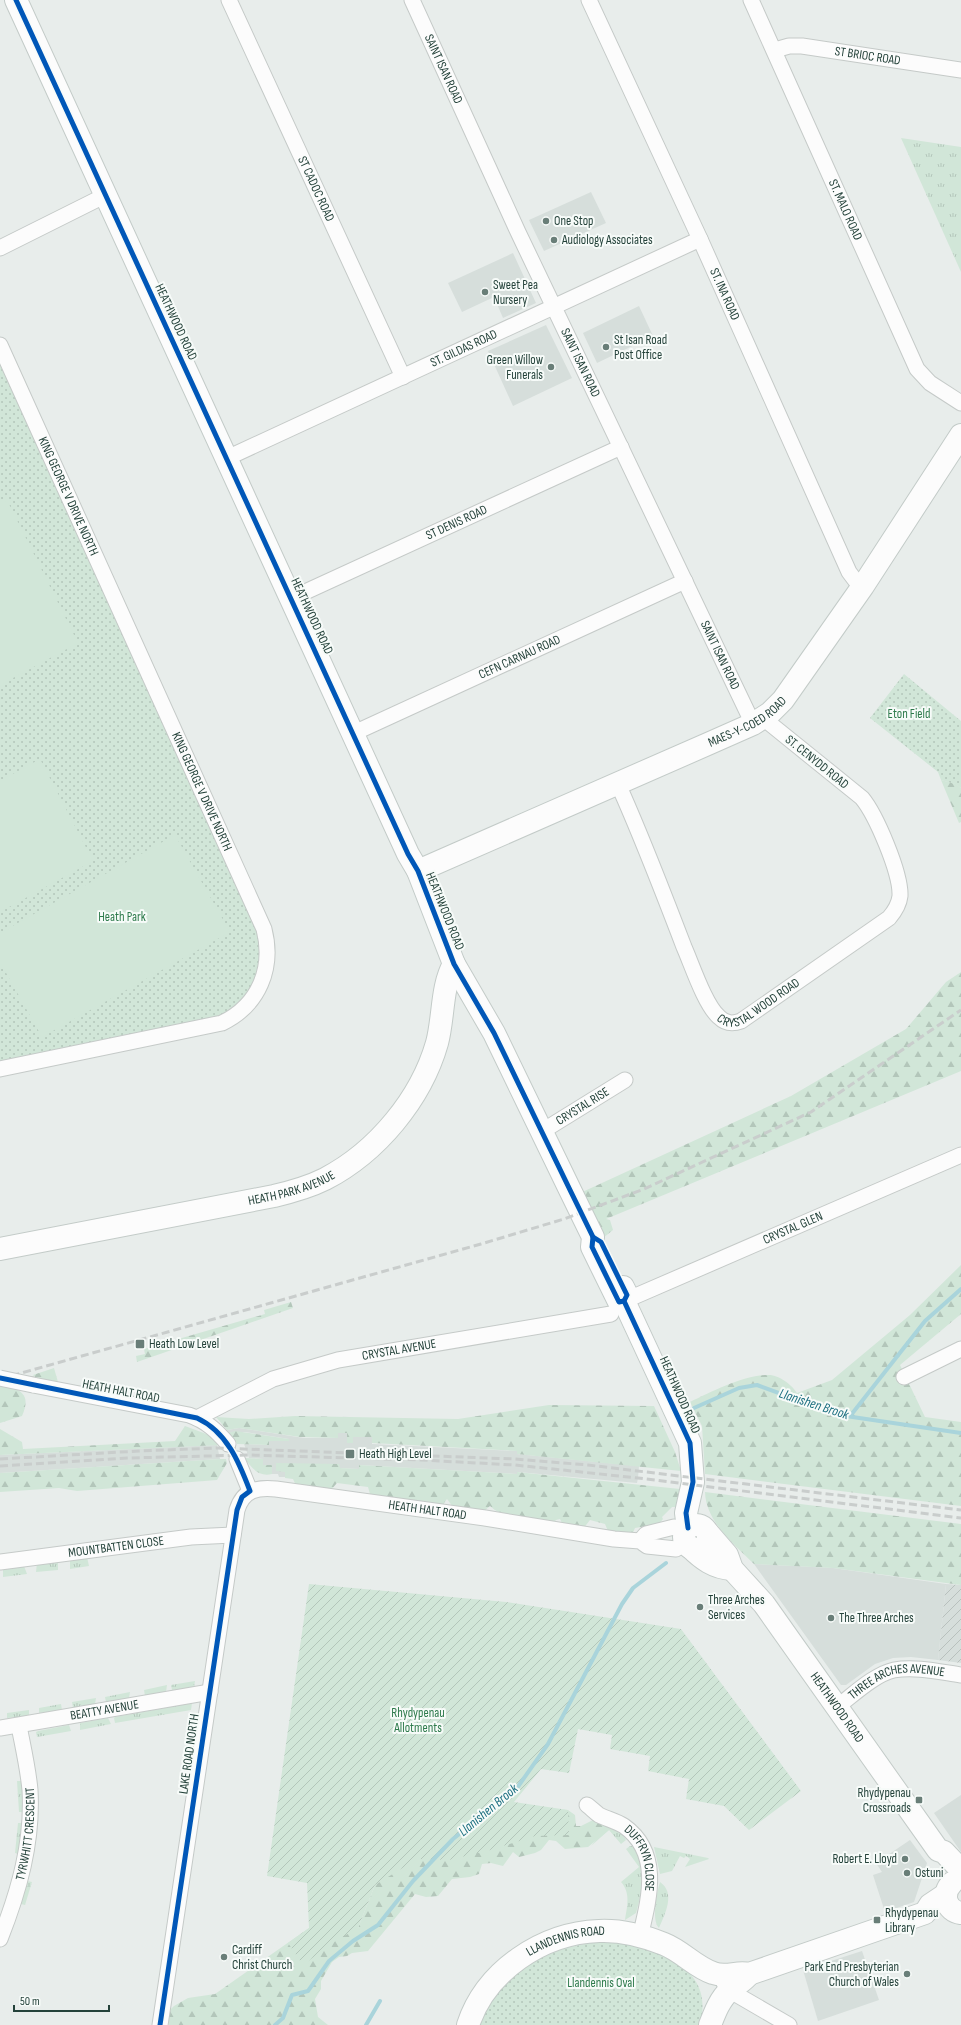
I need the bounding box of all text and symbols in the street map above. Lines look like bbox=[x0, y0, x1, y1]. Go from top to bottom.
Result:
street label: SAINT ISAN ROAD bbox=[421, 32, 466, 106]
street label: ST BRIOC ROAD bbox=[834, 43, 902, 69]
street label: ST CADOC ROAD bbox=[294, 154, 338, 224]
street label: ST. MALO ROAD bbox=[825, 177, 866, 243]
place label: One Stop bbox=[554, 213, 593, 229]
marker: One Stop bbox=[541, 216, 551, 226]
place label: Audiology Associates bbox=[561, 232, 653, 248]
marker: Audiology Associates bbox=[549, 235, 559, 245]
street label: ST. INA ROAD bbox=[706, 266, 743, 323]
place label: Sweet Pea Nursery bbox=[493, 277, 538, 308]
street label: HEATHWOOD ROAD bbox=[151, 281, 201, 363]
marker: Sweet Pea Nursery bbox=[480, 287, 490, 297]
street label: ST. GILDAS ROAD bbox=[428, 326, 500, 371]
street label: SAINT ISAN ROAD bbox=[557, 326, 604, 400]
place label: St Isan Road Post Office bbox=[614, 332, 667, 363]
marker: St Isan Road Post Office bbox=[601, 342, 611, 352]
place label: Green Willow Funerals bbox=[487, 352, 544, 383]
marker: Green Willow Funerals bbox=[546, 362, 556, 372]
street label: KING GEORGE V DRIVE NORTH bbox=[35, 434, 102, 558]
street label: ST DENIS ROAD bbox=[423, 502, 490, 543]
street label: HEATHWOOD ROAD bbox=[287, 575, 337, 657]
street label: SAINT ISAN ROAD bbox=[697, 618, 743, 692]
street label: CEFN CARNAU ROAD bbox=[476, 631, 563, 683]
street label: MAES-Y-COED ROAD bbox=[706, 693, 790, 751]
park label: Eton Field bbox=[888, 706, 930, 722]
street label: KING GEORGE V DRIVE NORTH bbox=[168, 730, 236, 853]
street label: ST. CENYDD ROAD bbox=[782, 732, 852, 792]
street label: HEATHWOOD ROAD bbox=[422, 870, 468, 952]
park label: Heath Park bbox=[98, 909, 146, 925]
street label: CRYSTAL WOOD ROAD bbox=[713, 975, 803, 1031]
street label: CRYSTAL RISE bbox=[553, 1084, 612, 1129]
street label: HEATH PARK AVENUE bbox=[247, 1167, 338, 1209]
street label: CRYSTAL GLEN bbox=[761, 1208, 825, 1248]
place label: Heath Low Level bbox=[149, 1336, 219, 1352]
street label: CRYSTAL AVENUE bbox=[361, 1336, 437, 1364]
marker: Heath Low Level bbox=[134, 1338, 146, 1350]
street label: HEATHWOOD ROAD bbox=[656, 1354, 704, 1436]
street label: HEATH HALT ROAD bbox=[81, 1376, 161, 1406]
water label: Llanishen Brook bbox=[777, 1385, 852, 1424]
place label: Heath High Level bbox=[359, 1446, 432, 1462]
marker: Heath High Level bbox=[344, 1448, 356, 1460]
street label: HEATH HALT ROAD bbox=[388, 1497, 468, 1523]
street label: MOUNTBATTEN CLOSE bbox=[67, 1533, 165, 1561]
place label: Three Arches Services bbox=[708, 1592, 765, 1623]
marker: Three Arches Services bbox=[695, 1602, 705, 1612]
place label: The Three Arches bbox=[839, 1610, 914, 1626]
marker: The Three Arches bbox=[826, 1613, 836, 1623]
street label: THREE ARCHES AVENUE bbox=[845, 1661, 946, 1703]
street label: HEATHWOOD ROAD bbox=[807, 1669, 868, 1746]
street label: BEATTY AVENUE bbox=[69, 1696, 140, 1724]
park label: Rhydypenau Allotments bbox=[391, 1705, 445, 1736]
street label: LAKE ROAD NORTH bbox=[175, 1713, 203, 1795]
water label: Llanishen Brook bbox=[455, 1780, 522, 1840]
place label: Rhydypenau Crossroads bbox=[858, 1785, 911, 1816]
street label: TYRWHITT CRESCENT bbox=[12, 1787, 38, 1882]
marker: Rhydypenau Crossroads bbox=[914, 1795, 924, 1805]
street label: DUFFRYN CLOSE bbox=[621, 1821, 658, 1892]
place label: Robert E. Lloyd bbox=[832, 1851, 897, 1867]
marker: Robert E. Lloyd bbox=[900, 1854, 910, 1864]
place label: Ostuni bbox=[915, 1865, 943, 1881]
marker: Ostuni bbox=[902, 1868, 912, 1878]
place label: Rhydypenau Library bbox=[885, 1905, 938, 1936]
marker: Rhydypenau Library bbox=[872, 1915, 882, 1925]
street label: LLANDENNIS ROAD bbox=[523, 1923, 605, 1960]
place label: Cardiff Christ Church bbox=[232, 1942, 292, 1973]
marker: Cardiff Christ Church bbox=[219, 1952, 229, 1962]
place label: Park End Presbyterian Church of Wales bbox=[804, 1959, 899, 1990]
marker: Park End Presbyterian Church of Wales bbox=[902, 1969, 912, 1979]
park label: Llandennis Oval bbox=[567, 1975, 635, 1991]
scale bar bbox=[14, 1987, 109, 2013]
text: 50 m bbox=[20, 1994, 40, 2009]

